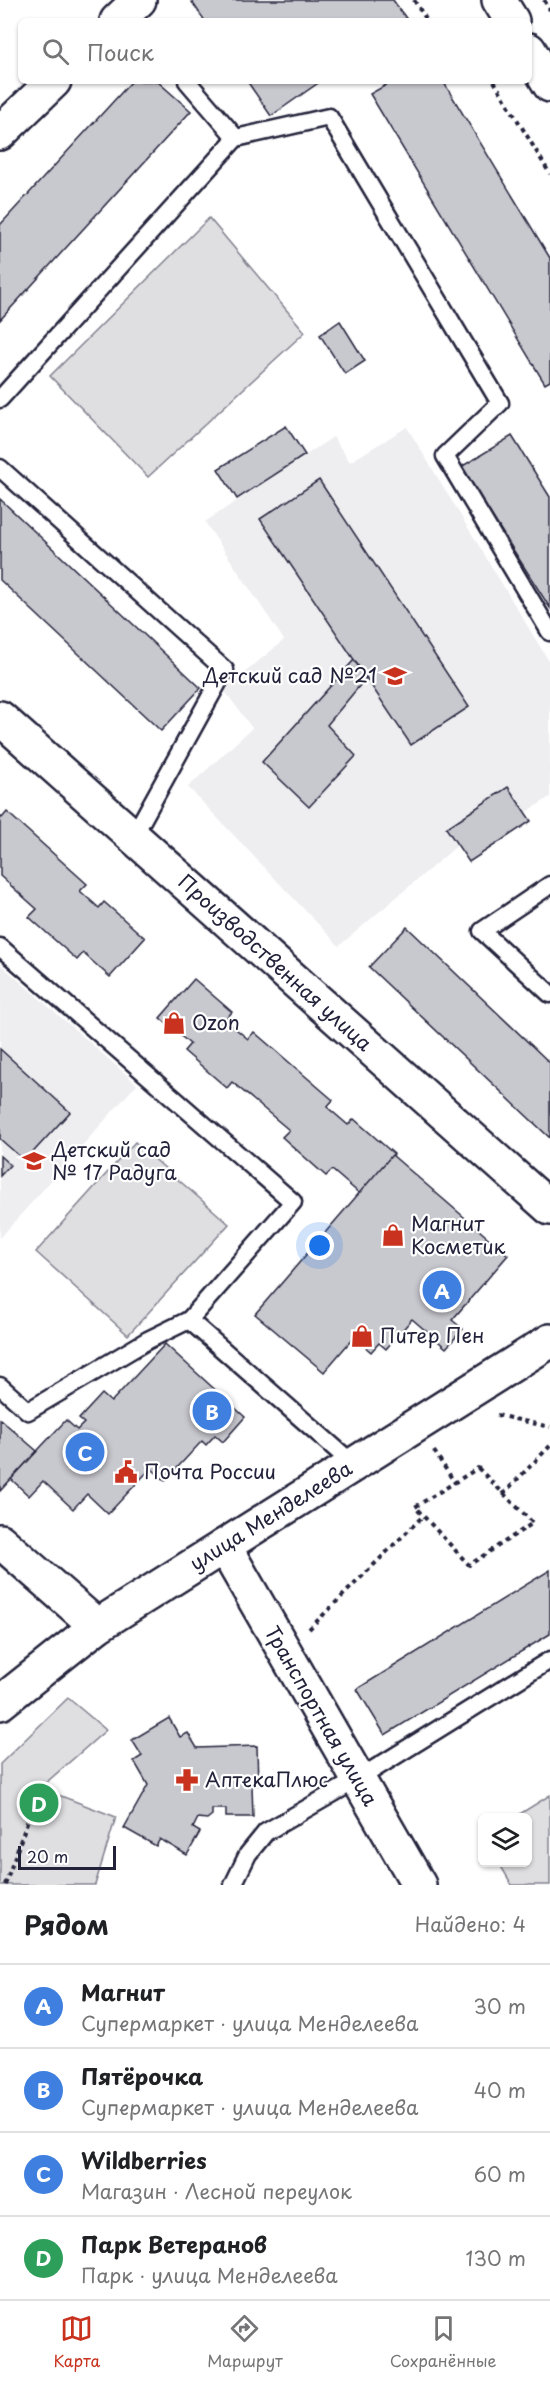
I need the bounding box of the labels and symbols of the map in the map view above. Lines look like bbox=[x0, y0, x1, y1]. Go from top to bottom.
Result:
place label: Детский сад №21 bbox=[202, 660, 377, 690]
school or university icon: Детский сад №21 bbox=[382, 663, 408, 689]
street label: Производственная улица bbox=[172, 867, 380, 1058]
place label: Ozon bbox=[192, 1007, 240, 1037]
shop icon: Ozon bbox=[161, 1010, 187, 1036]
place label: Детский сад № 17 Радуга bbox=[51, 1134, 177, 1187]
school or university icon: Детский сад № 17 Радуга bbox=[21, 1148, 47, 1174]
place label: Магнит Косметик bbox=[411, 1208, 505, 1261]
shop icon: Магнит Косметик bbox=[380, 1222, 406, 1248]
your location bbox=[305, 1231, 334, 1260]
pin: A bbox=[422, 1268, 462, 1312]
place label: Питер Пен bbox=[380, 1320, 485, 1350]
shop icon: Питер Пен bbox=[349, 1323, 375, 1349]
pin: B bbox=[192, 1388, 232, 1434]
pin: C bbox=[66, 1430, 104, 1474]
street label: улица Менделеева bbox=[183, 1453, 358, 1577]
place label: Почта России bbox=[144, 1456, 276, 1486]
public building icon: Почта России bbox=[113, 1459, 139, 1485]
street label: Транспортная улица bbox=[258, 1620, 386, 1811]
place label: АптекаПлюс bbox=[205, 1764, 328, 1794]
pharmacy icon: АптекаПлюс bbox=[174, 1767, 200, 1793]
pin: D bbox=[20, 1780, 58, 1826]
scale bar bbox=[18, 1843, 116, 1870]

